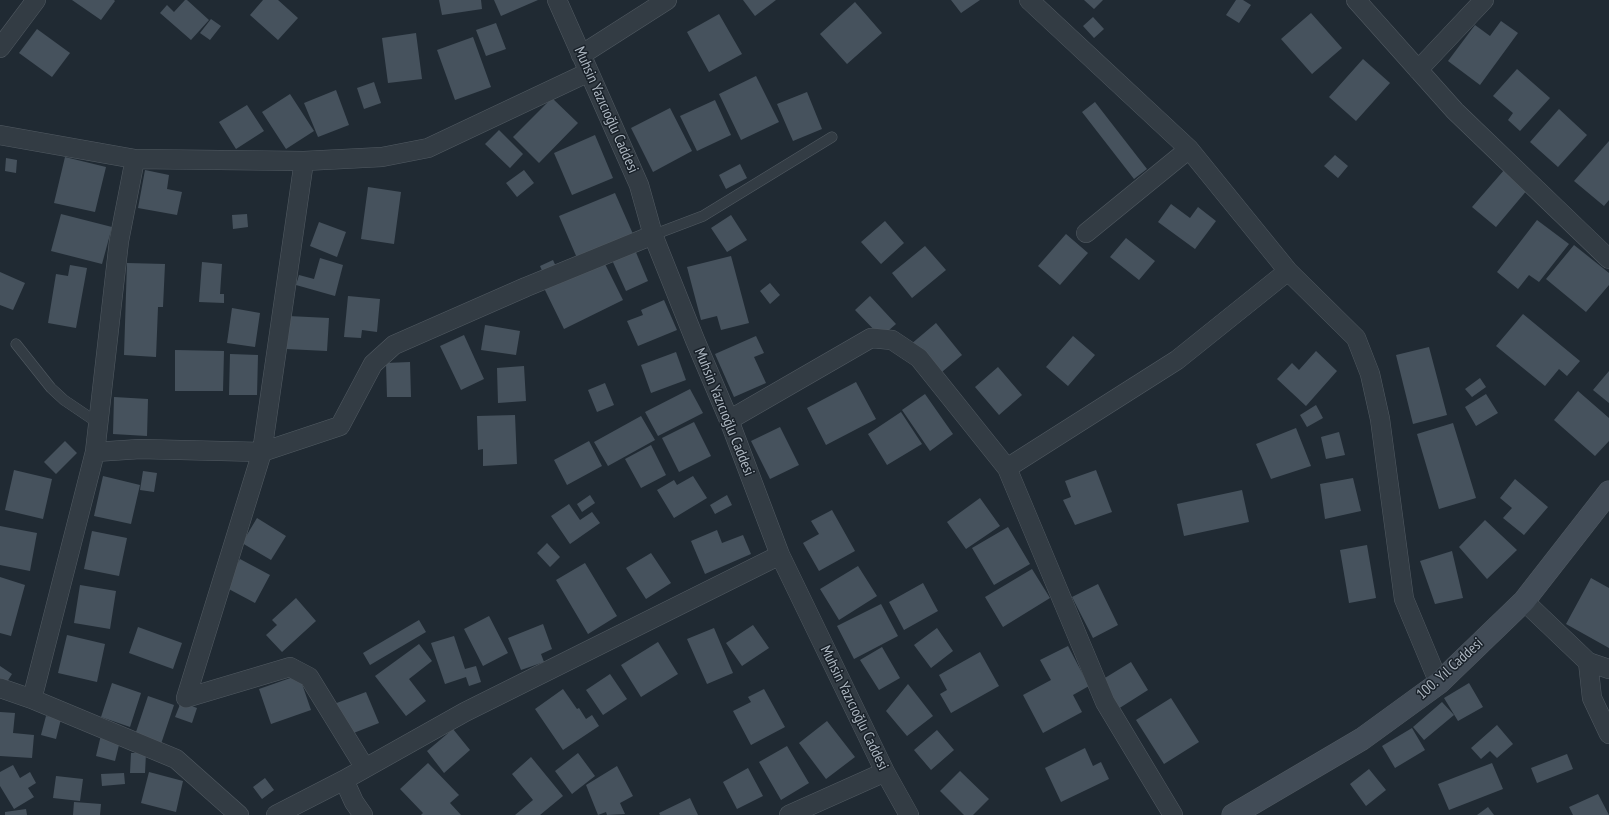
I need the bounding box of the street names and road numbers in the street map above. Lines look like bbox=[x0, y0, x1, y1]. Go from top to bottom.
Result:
street label: Muhsin Yazıcıoğlu Caddesi bbox=[570, 44, 642, 176]
street label: Muhsin Yazıcıoğlu Caddesi bbox=[690, 345, 758, 479]
street label: 100. Yıl Caddesi bbox=[1413, 635, 1487, 703]
street label: Muhsin Yazıcıoğlu Caddesi bbox=[816, 643, 892, 773]

